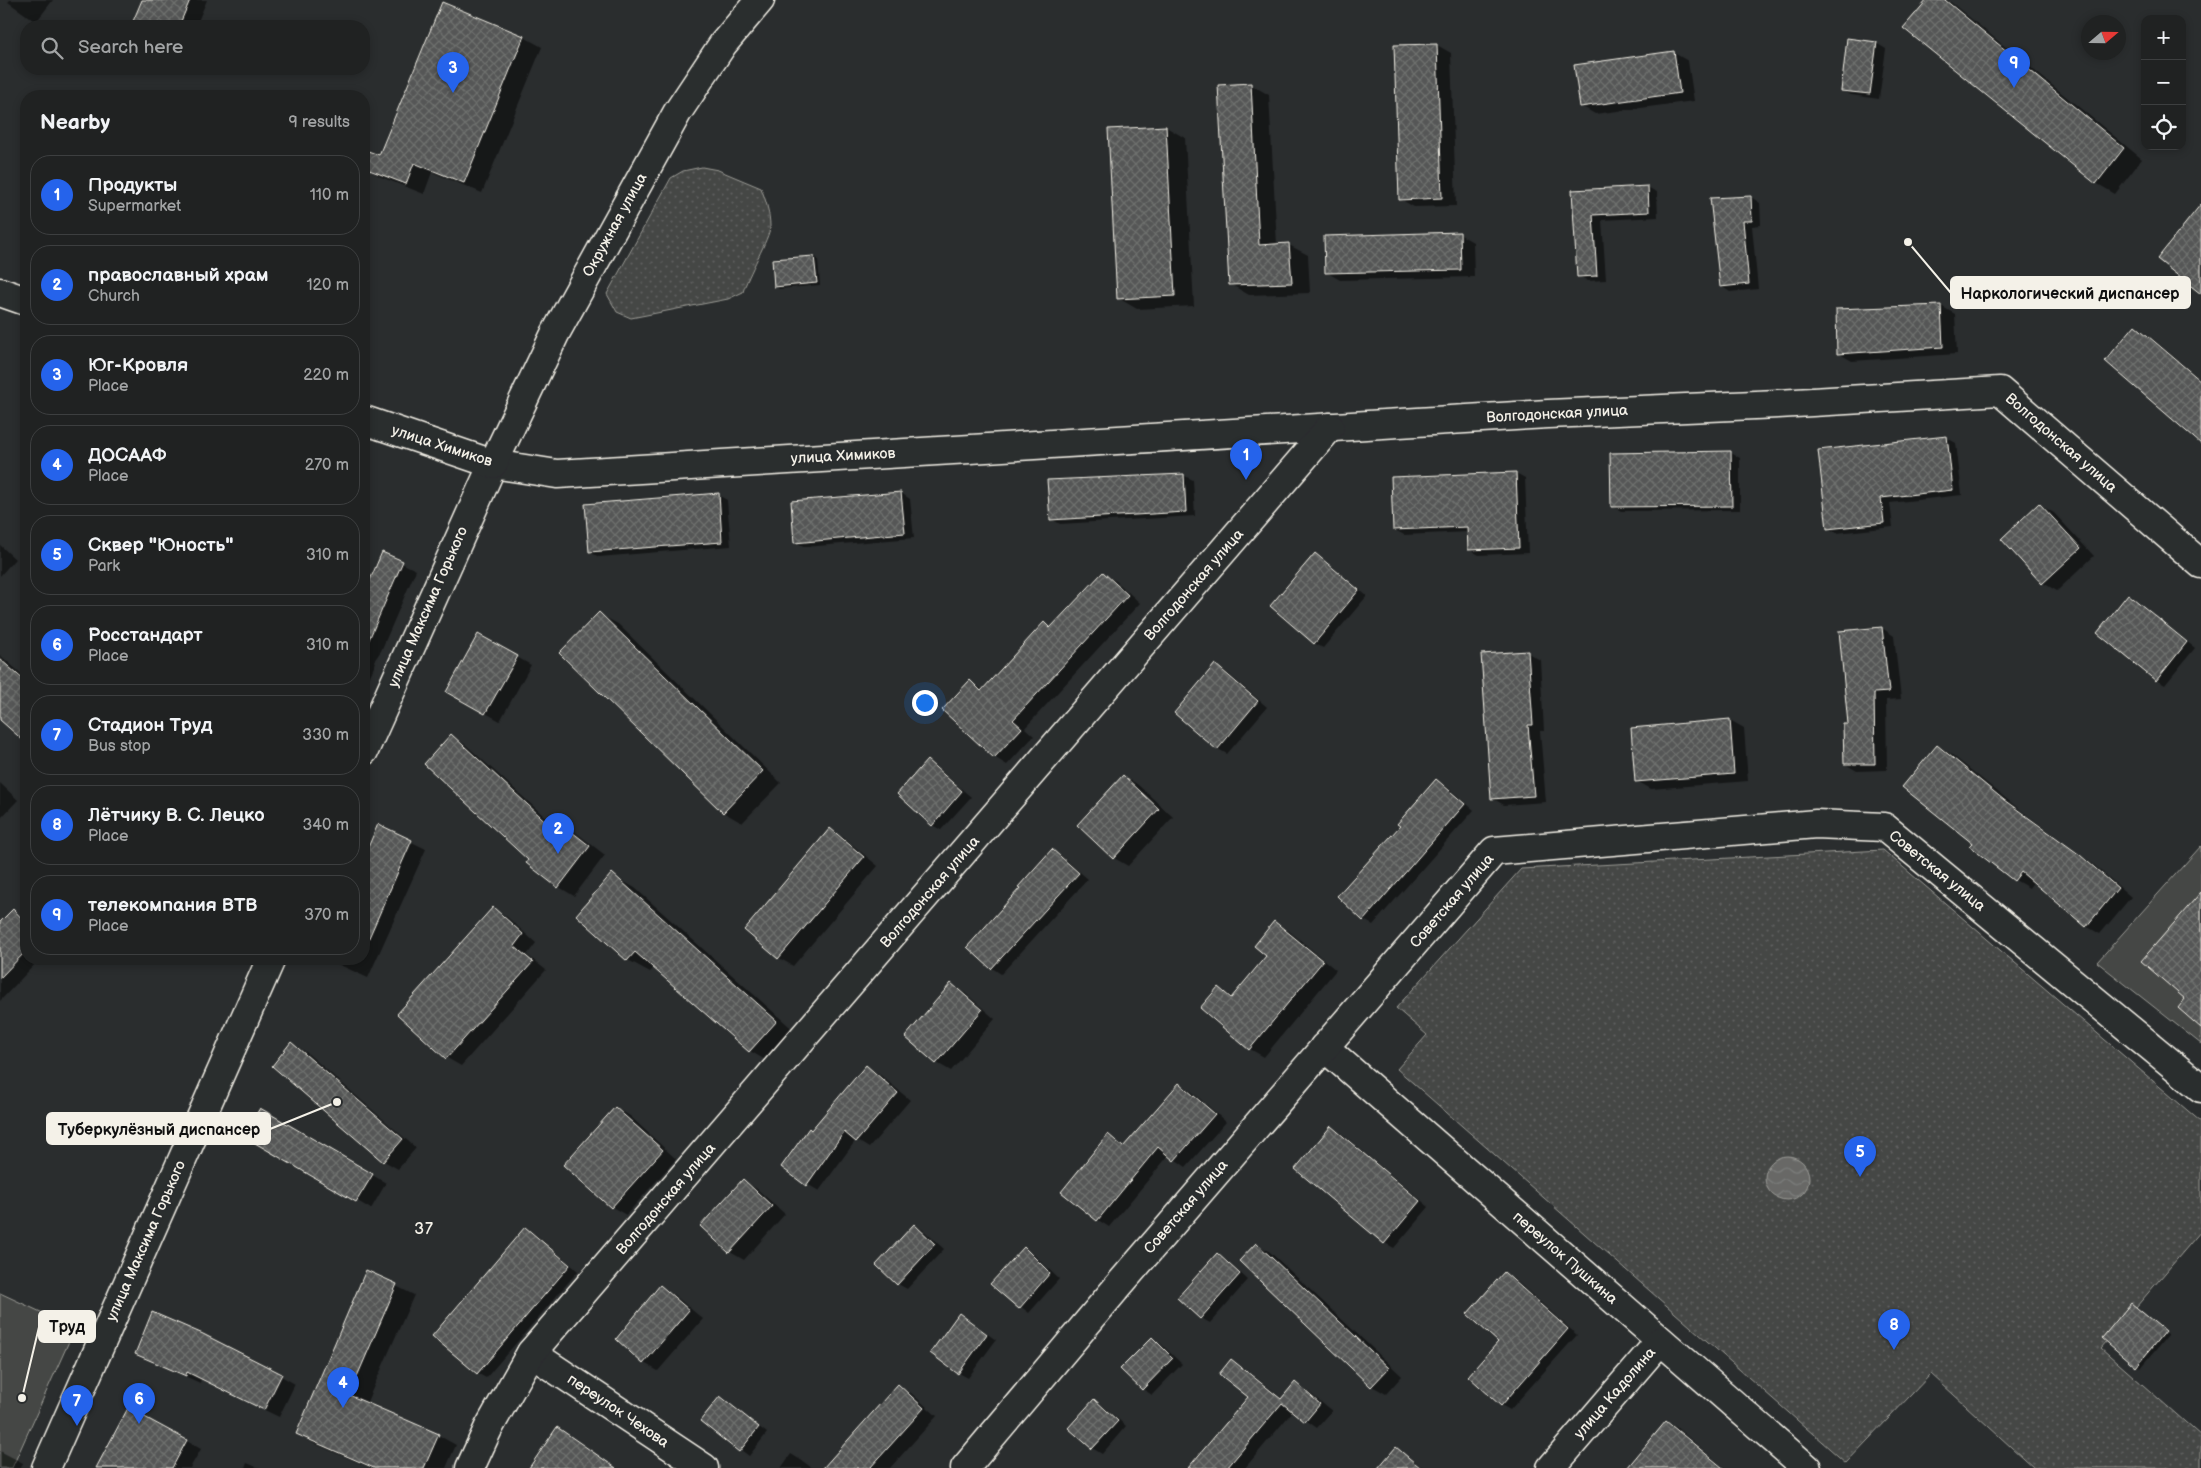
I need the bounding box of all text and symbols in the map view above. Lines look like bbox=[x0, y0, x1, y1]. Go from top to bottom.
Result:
north arrow bbox=[2081, 15, 2126, 60]
map controls bbox=[2141, 15, 2186, 150]
button: + bbox=[2141, 15, 2186, 60]
search box bbox=[20, 20, 370, 75]
icon: search bbox=[38, 34, 66, 62]
text: Search here bbox=[78, 36, 183, 59]
pin: 9 bbox=[1998, 47, 2030, 88]
pin: 3 bbox=[437, 52, 469, 93]
button: − bbox=[2141, 60, 2186, 105]
button: locate bbox=[2141, 105, 2186, 150]
text: Nearby bbox=[40, 110, 110, 135]
text: 9 results bbox=[288, 113, 350, 132]
street label: Окружная улица bbox=[579, 170, 651, 280]
text: Продукты bbox=[88, 174, 177, 197]
text: 1 bbox=[54, 186, 60, 205]
text: 110 m bbox=[310, 186, 349, 205]
text: Supermarket bbox=[88, 197, 181, 216]
text: православный храм bbox=[88, 264, 269, 287]
text: 2 bbox=[52, 276, 62, 295]
text: 120 m bbox=[306, 276, 349, 295]
callout: Наркологический диспансер bbox=[1951, 277, 2190, 308]
text: Наркологический диспансер bbox=[1960, 285, 2180, 304]
text: Church bbox=[88, 287, 140, 306]
text: Юг-Кровля bbox=[88, 354, 188, 377]
text: 3 bbox=[52, 366, 62, 385]
text: 220 m bbox=[303, 366, 349, 385]
text: Place bbox=[88, 377, 129, 396]
street label: Волгодонская улица bbox=[2001, 389, 2121, 497]
street label: Волгодонская улица bbox=[1486, 401, 1628, 427]
street label: улица Химиков bbox=[389, 421, 495, 471]
pin: 1 bbox=[1230, 439, 1262, 480]
text: ДОСААФ bbox=[88, 444, 167, 467]
street label: улица Химиков bbox=[790, 444, 896, 468]
text: 4 bbox=[52, 456, 62, 475]
text: 270 m bbox=[305, 456, 349, 475]
text: Place bbox=[88, 467, 129, 486]
street label: улица Максима Горького bbox=[384, 523, 472, 690]
street label: Волгодонская улица bbox=[1140, 525, 1248, 645]
text: Сквер "Юность" bbox=[88, 534, 233, 557]
text: 5 bbox=[52, 546, 62, 565]
text: 310 m bbox=[306, 546, 349, 565]
text: Park bbox=[88, 557, 120, 576]
text: Росстандарт bbox=[88, 624, 202, 647]
text: 6 bbox=[52, 636, 62, 655]
text: 310 m bbox=[306, 636, 349, 655]
text: Place bbox=[88, 647, 129, 666]
your location bbox=[912, 690, 938, 716]
text: Стадион Труд bbox=[88, 714, 212, 737]
text: 7 bbox=[53, 726, 61, 745]
text: 330 m bbox=[302, 726, 349, 745]
text: Bus stop bbox=[88, 737, 151, 756]
text: Лётчику В. С. Лецко bbox=[88, 804, 265, 827]
pin: 2 bbox=[542, 813, 574, 854]
text: 8 bbox=[52, 816, 62, 835]
text: 340 m bbox=[302, 816, 349, 835]
street label: Советская улица bbox=[1885, 826, 1989, 916]
text: Place bbox=[88, 827, 129, 846]
street label: Волгодонская улица bbox=[876, 832, 984, 952]
street label: Советская улица bbox=[1406, 850, 1498, 952]
text: телекомпания ВТВ bbox=[88, 894, 257, 917]
text: 9 bbox=[52, 906, 62, 925]
text: 370 m bbox=[304, 906, 349, 925]
text: Place bbox=[88, 917, 129, 936]
callout: Туберкулёзный диспансер bbox=[47, 1113, 270, 1144]
text: Туберкулёзный диспансер bbox=[58, 1121, 261, 1140]
pin: 5 bbox=[1844, 1136, 1876, 1177]
street label: Волгодонская улица bbox=[612, 1139, 720, 1259]
street label: Советская улица bbox=[1140, 1156, 1232, 1258]
street label: улица Максима Горького bbox=[102, 1157, 190, 1324]
street label: переулок Пушкина bbox=[1509, 1207, 1621, 1309]
district label: 37 bbox=[414, 1220, 434, 1239]
pin: 8 bbox=[1878, 1309, 1910, 1350]
callout: Труд bbox=[39, 1311, 95, 1342]
text: Труд bbox=[49, 1318, 86, 1337]
street label: улица Кадолина bbox=[1570, 1343, 1660, 1443]
pin: 4 bbox=[327, 1367, 359, 1408]
street label: переулок Чехова bbox=[564, 1370, 673, 1452]
pin: 6 bbox=[123, 1383, 155, 1424]
pin: 7 bbox=[61, 1385, 93, 1426]

